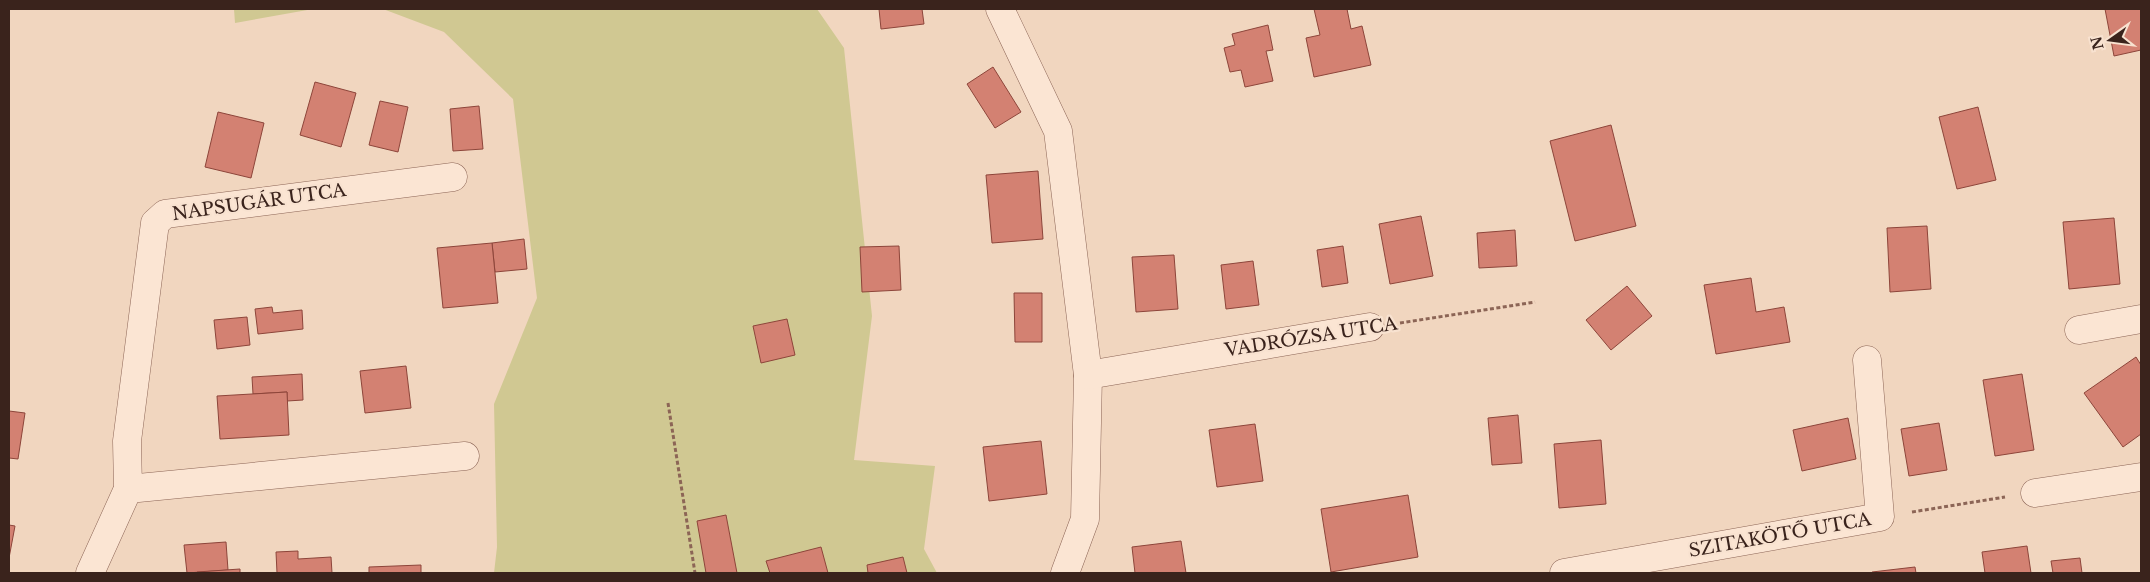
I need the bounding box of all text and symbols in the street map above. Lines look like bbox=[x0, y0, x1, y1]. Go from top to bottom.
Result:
north arrow bbox=[2085, 15, 2135, 65]
text: N bbox=[2087, 35, 2108, 52]
street label: NAPSUGÁR UTCA bbox=[170, 178, 348, 225]
street label: VADRÓZSA UTCA bbox=[1222, 311, 1400, 362]
street label: SZITAKÖTŐ UTCA bbox=[1687, 507, 1874, 562]

